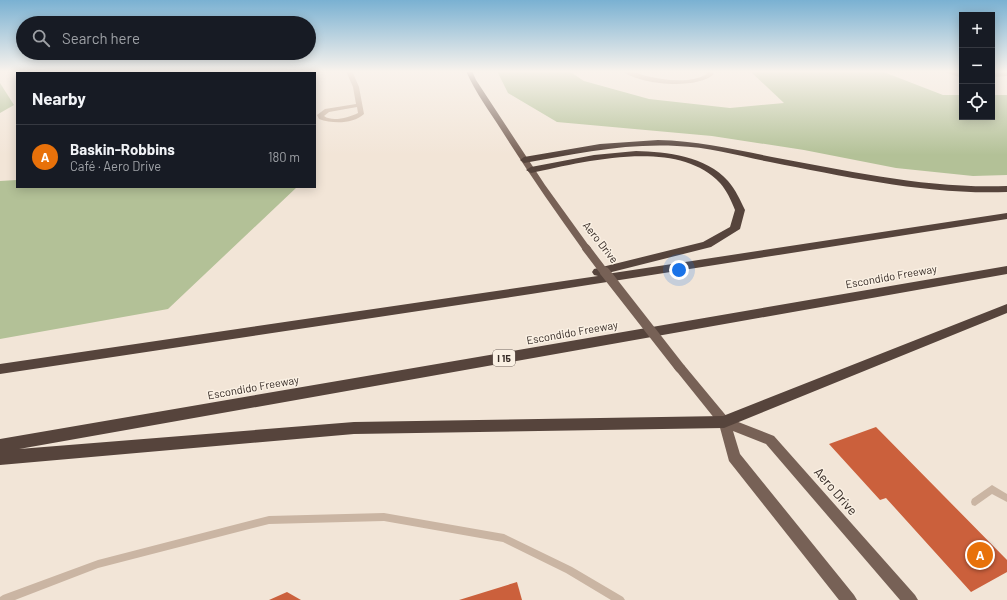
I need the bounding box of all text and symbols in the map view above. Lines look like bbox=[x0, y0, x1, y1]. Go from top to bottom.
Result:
map controls bbox=[959, 12, 995, 120]
button: + bbox=[959, 12, 995, 48]
search box bbox=[16, 16, 316, 60]
icon: search bbox=[30, 27, 52, 49]
text: Search here bbox=[62, 29, 140, 47]
button: − bbox=[959, 48, 995, 84]
button: locate bbox=[959, 84, 995, 120]
text: Nearby bbox=[32, 88, 86, 108]
text: Baskin-Robbins bbox=[70, 140, 175, 158]
text: A bbox=[41, 149, 49, 165]
text: 180 m bbox=[268, 149, 300, 165]
text: Café · Aero Drive bbox=[70, 158, 161, 174]
street label: Aero Drive bbox=[581, 219, 621, 265]
your location bbox=[669, 260, 689, 280]
street label: Escondido Freeway bbox=[844, 262, 938, 290]
street label: Escondido Freeway bbox=[525, 318, 619, 346]
road number: I 15 bbox=[493, 350, 515, 366]
street label: Escondido Freeway bbox=[206, 373, 300, 401]
street label: Aero Drive bbox=[811, 464, 861, 518]
pin: A bbox=[967, 540, 993, 570]

